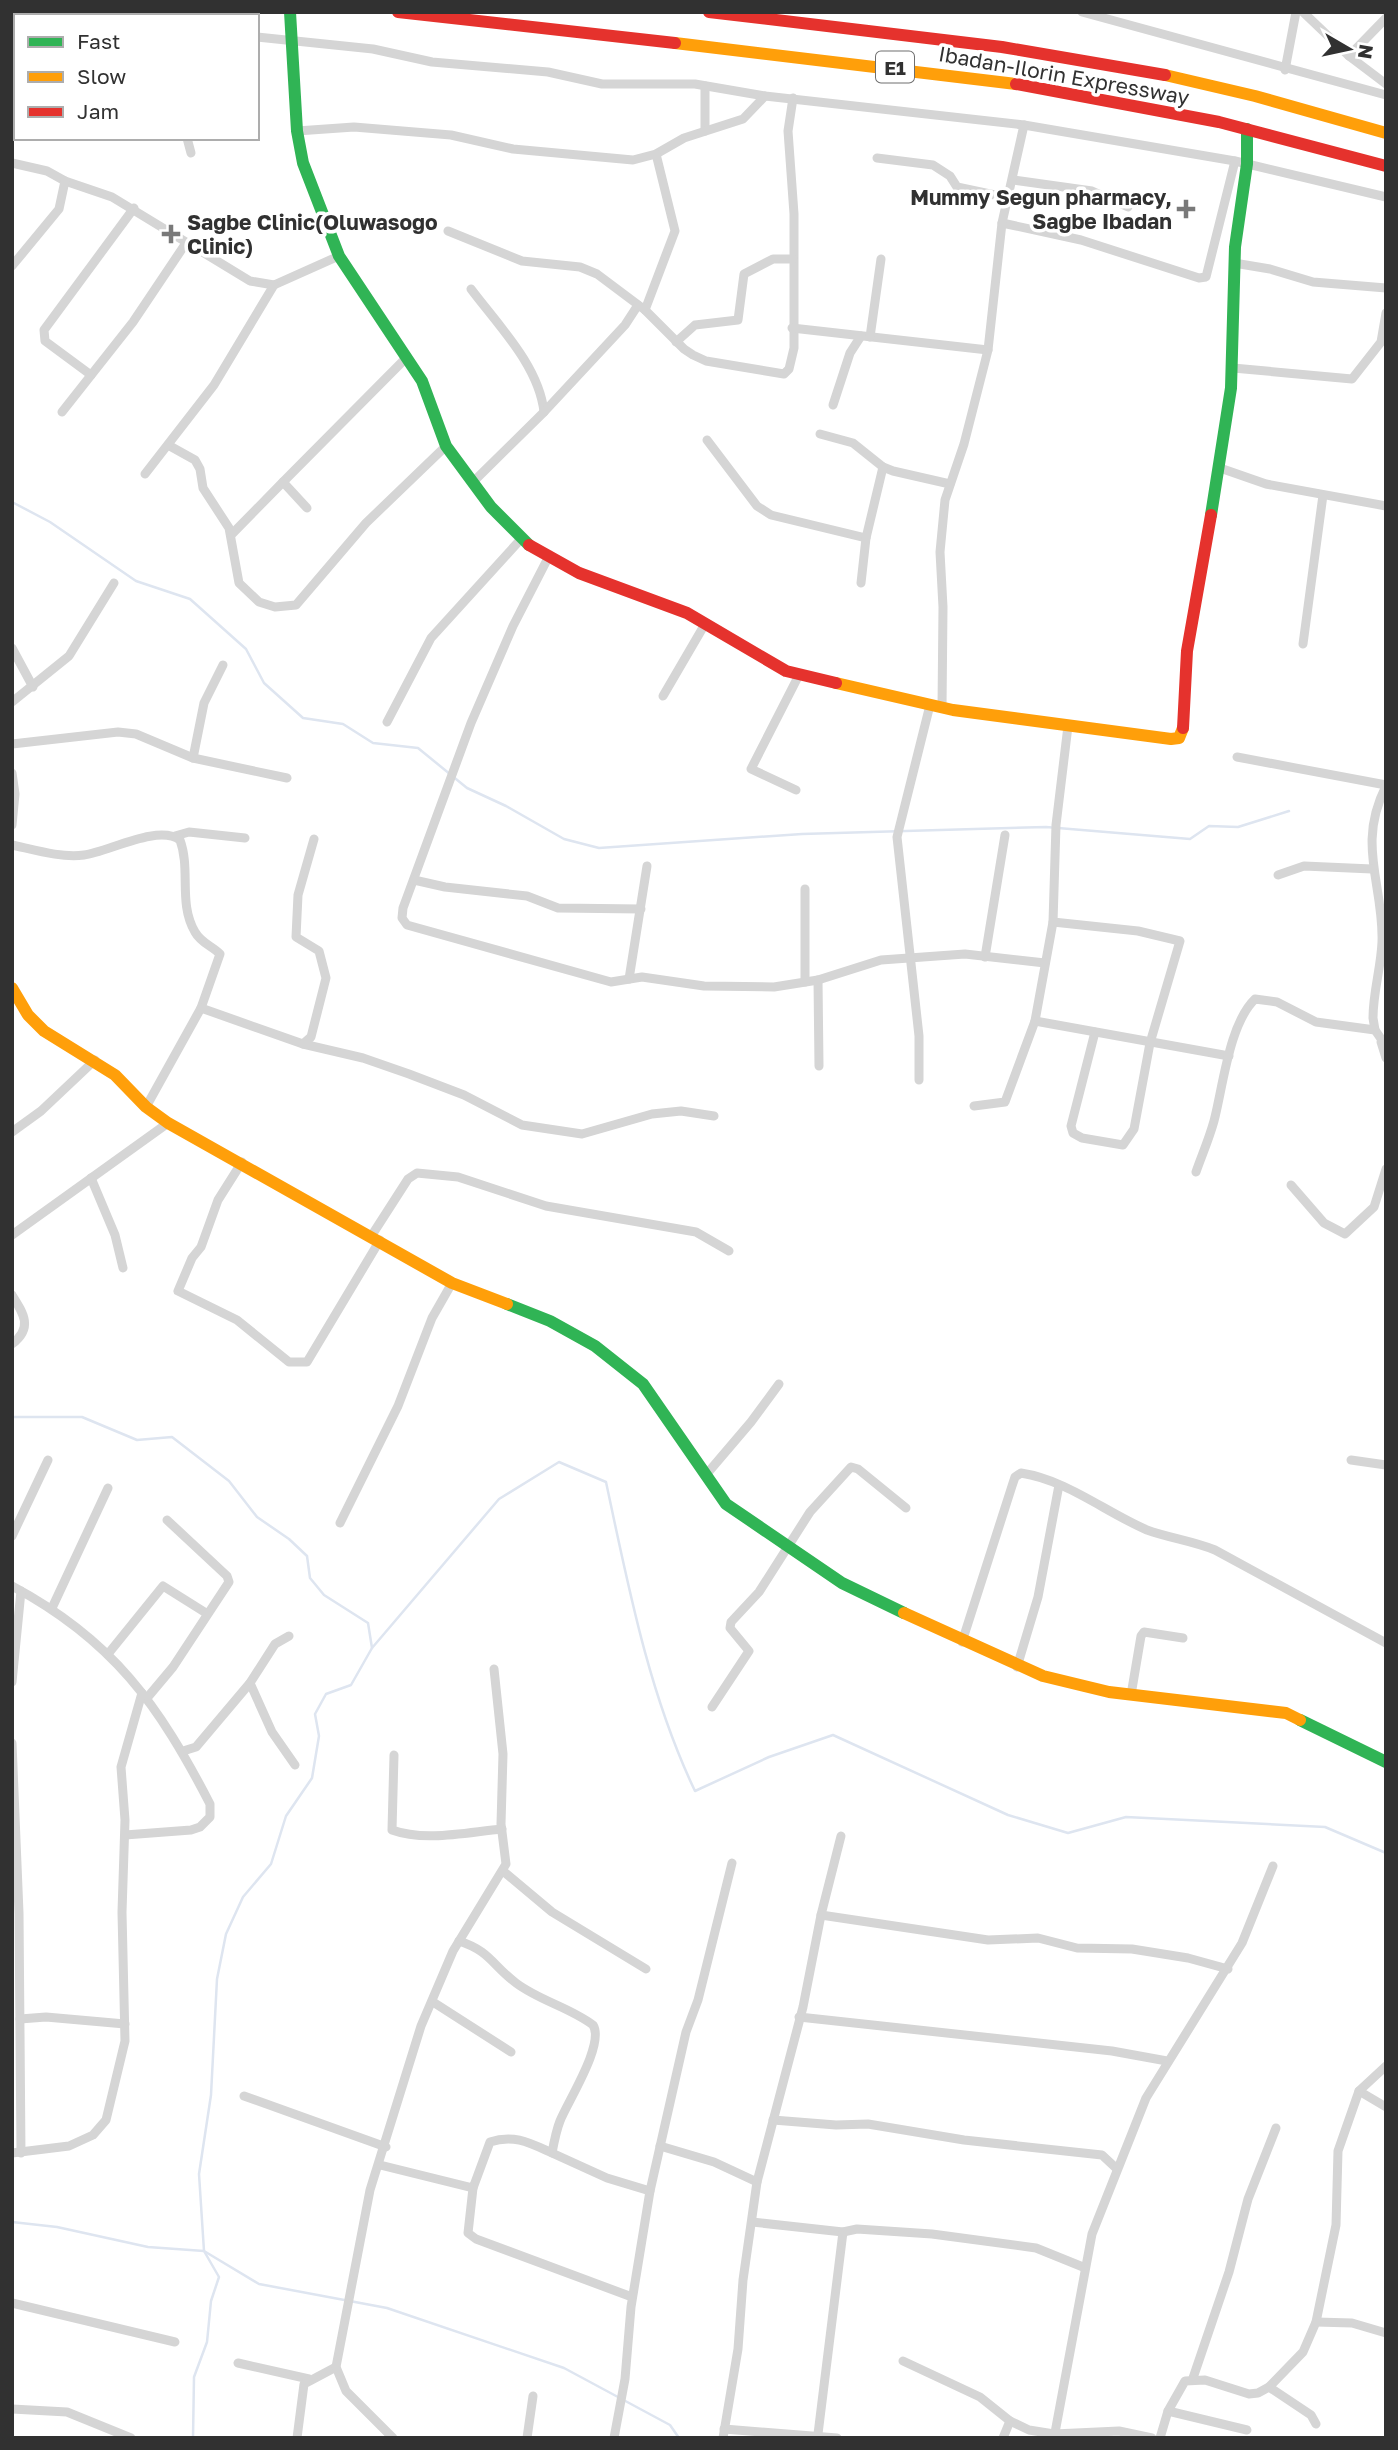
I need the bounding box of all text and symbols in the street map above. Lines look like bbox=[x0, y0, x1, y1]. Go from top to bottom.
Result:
legend bbox=[14, 14, 259, 140]
north arrow bbox=[1314, 14, 1384, 84]
text: Fast bbox=[77, 28, 120, 54]
street label: Ibadan-Ilorin Expressway bbox=[937, 40, 1192, 110]
text: N bbox=[1354, 43, 1379, 61]
road number: E1 bbox=[876, 52, 914, 82]
text: Slow bbox=[77, 63, 126, 89]
text: Jam bbox=[77, 98, 119, 124]
place label: Mummy Segun pharmacy, Sagbe Ibadan bbox=[910, 184, 1172, 234]
marker: Mummy Segun pharmacy, Sagbe Ibadan bbox=[1178, 201, 1194, 217]
place label: Sagbe Clinic(Oluwasogo Clinic) bbox=[187, 209, 438, 259]
marker: Sagbe Clinic(Oluwasogo Clinic) bbox=[161, 224, 181, 244]

